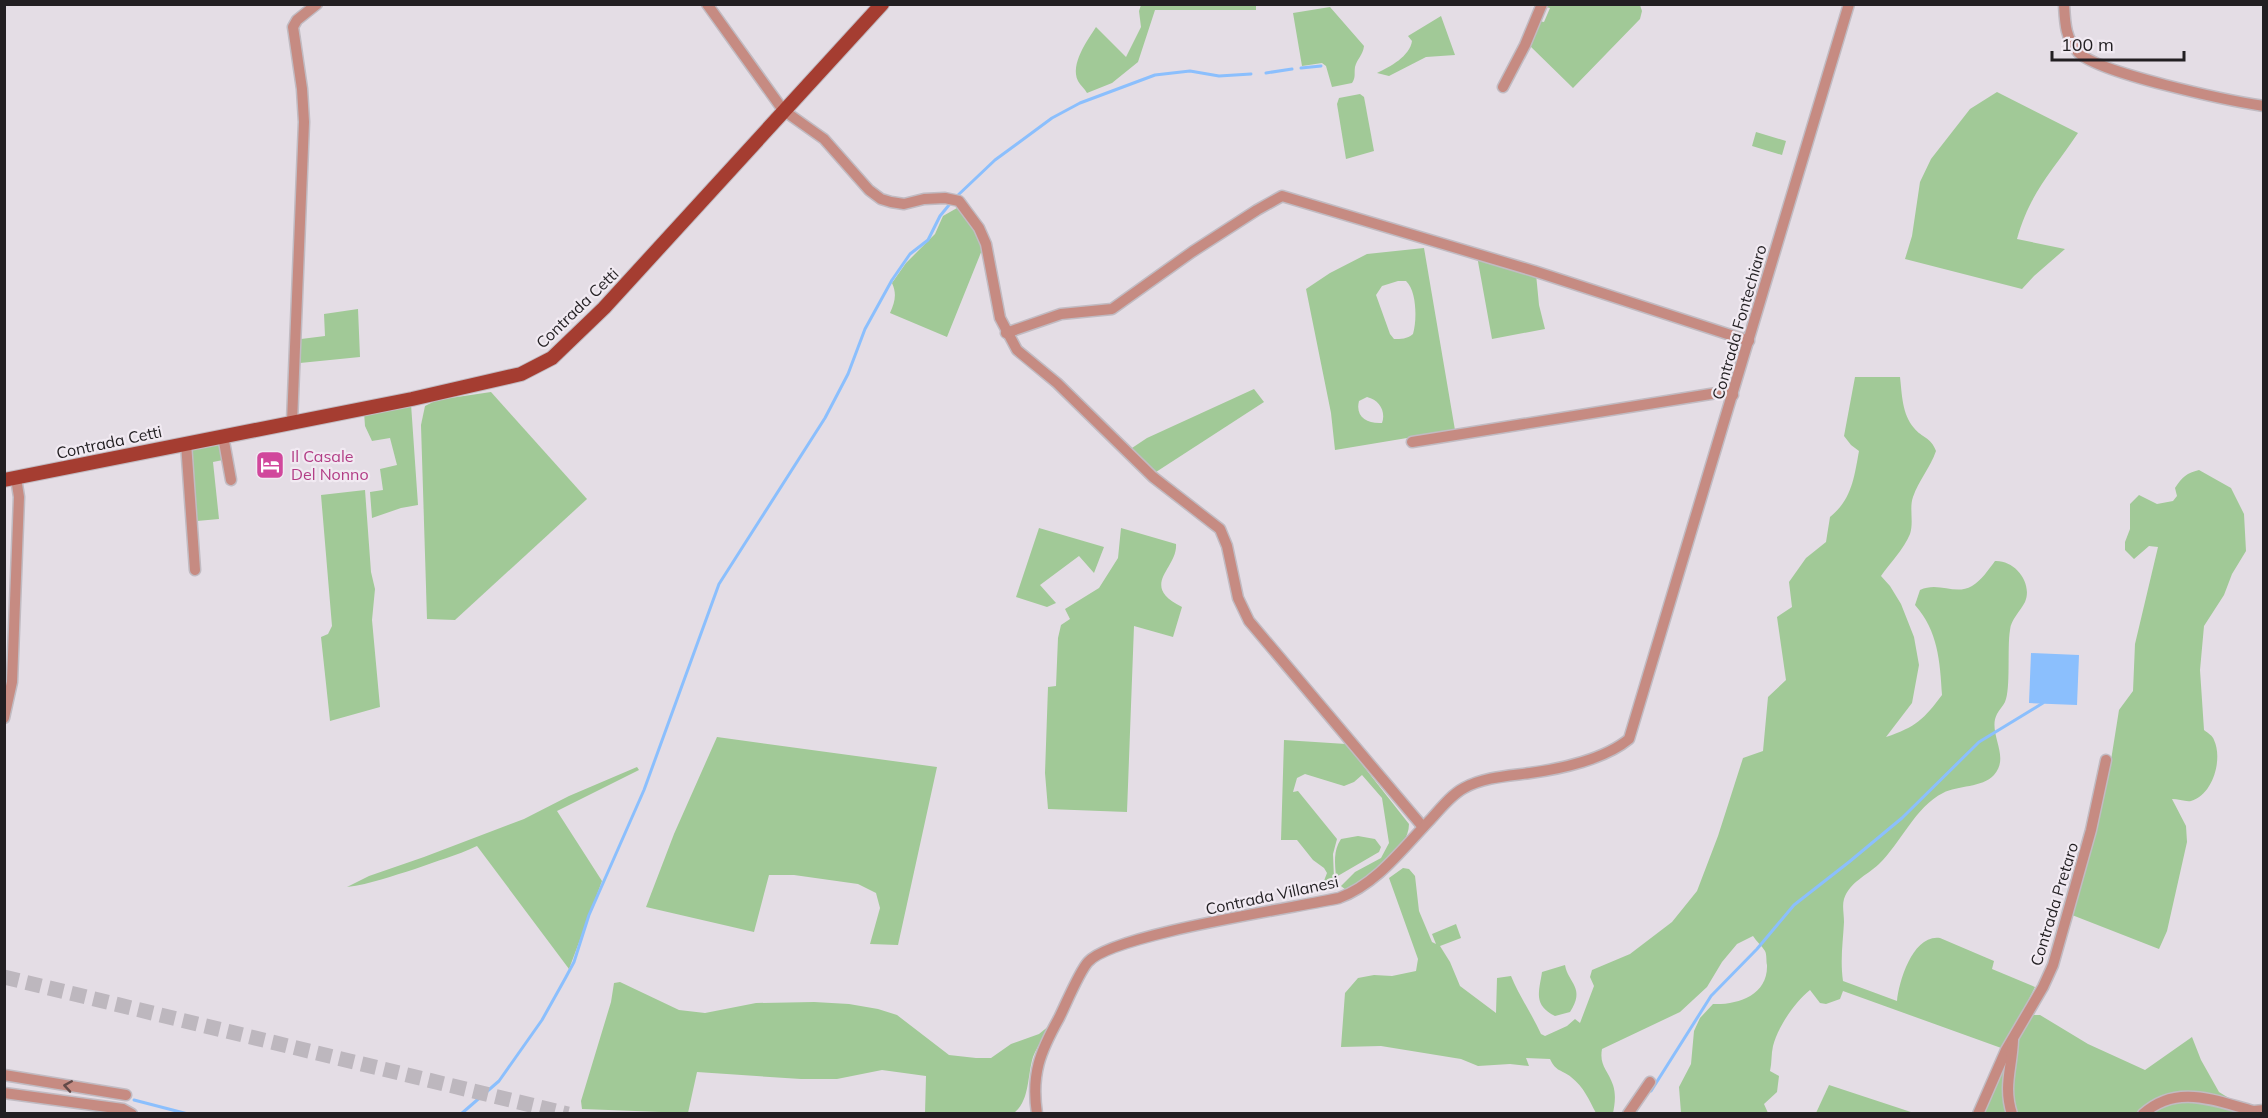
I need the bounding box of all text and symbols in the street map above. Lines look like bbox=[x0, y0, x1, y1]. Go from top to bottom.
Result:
scale bar bbox=[2052, 24, 2184, 62]
text: 100 m bbox=[2061, 33, 2114, 56]
street label: Contrada Fontechiaro bbox=[1707, 242, 1771, 402]
street label: Contrada Cetti bbox=[532, 264, 622, 352]
street label: Contrada Cetti bbox=[55, 421, 163, 463]
place label: Il Casale Del Nonno bbox=[291, 446, 369, 484]
hotel icon: Il Casale Del Nonno bbox=[254, 449, 286, 481]
street label: Contrada Pretaro bbox=[2026, 840, 2082, 968]
street label: Contrada Villanesi bbox=[1204, 871, 1340, 919]
one-way arrow bbox=[63, 1081, 72, 1093]

